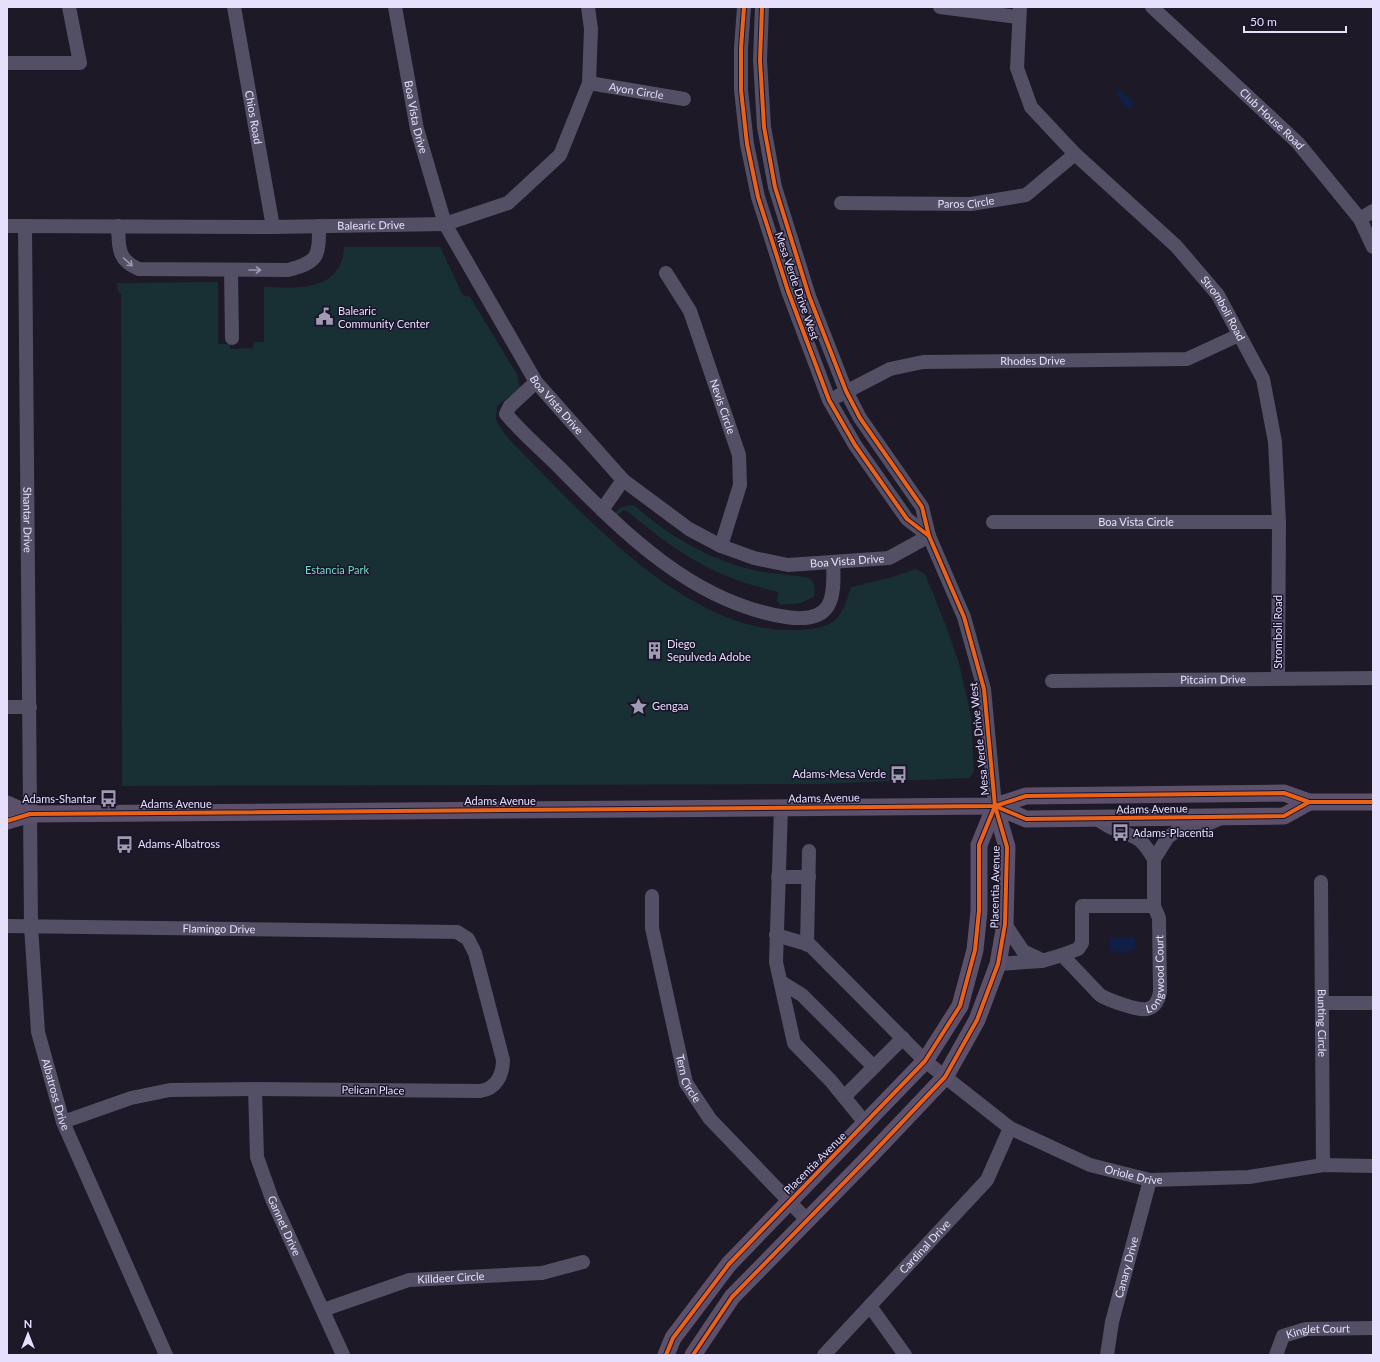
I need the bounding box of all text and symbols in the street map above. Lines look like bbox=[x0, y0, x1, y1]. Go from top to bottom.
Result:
scale bar bbox=[1244, 8, 1346, 34]
text: 50 m bbox=[1250, 14, 1277, 29]
street label: Boa Vista Drive bbox=[402, 79, 431, 155]
street label: Ayon Circle bbox=[608, 79, 665, 102]
street label: Club House Road bbox=[1237, 85, 1307, 152]
street label: Chios Road bbox=[243, 89, 265, 145]
street label: Paros Circle bbox=[937, 193, 995, 210]
street label: Balearic Drive bbox=[337, 218, 405, 232]
street label: Mesa Verde Drive West bbox=[773, 230, 822, 342]
one-way arrow bbox=[123, 258, 133, 267]
one-way arrow bbox=[248, 266, 261, 274]
street label: Stromboli Road bbox=[1199, 273, 1248, 343]
place label: Balearic Community Center bbox=[338, 304, 429, 330]
public building icon: Balearic Community Center bbox=[315, 307, 335, 327]
street label: Rhodes Drive bbox=[1000, 353, 1065, 367]
street label: Boa Vista Drive bbox=[527, 373, 586, 437]
street label: Nevis Circle bbox=[708, 377, 738, 436]
street label: Shantar Drive bbox=[21, 487, 35, 553]
street label: Boa Vista Circle bbox=[1098, 515, 1174, 528]
street label: Boa Vista Drive bbox=[810, 551, 885, 569]
park label: Estancia Park bbox=[305, 563, 370, 576]
street label: Stromboli Road bbox=[1271, 595, 1284, 669]
place label: Diego Sepulveda Adobe bbox=[667, 637, 751, 663]
building icon: Diego Sepulveda Adobe bbox=[644, 640, 664, 660]
street label: Pitcairn Drive bbox=[1180, 672, 1246, 686]
street label: Mesa Verde Drive West bbox=[966, 682, 991, 796]
place icon: Gengaa bbox=[629, 696, 649, 716]
place label: Gengaa bbox=[652, 699, 689, 712]
bus stop icon: Adams-Mesa Verde bbox=[889, 764, 909, 784]
place label: Adams-Mesa Verde bbox=[792, 767, 886, 780]
bus stop icon: Adams-Shantar bbox=[99, 789, 119, 809]
street label: Adams Avenue bbox=[788, 790, 860, 805]
place label: Adams-Shantar bbox=[22, 792, 96, 805]
street label: Adams Avenue bbox=[464, 794, 536, 807]
street label: Adams Avenue bbox=[140, 797, 212, 810]
street label: Adams Avenue bbox=[1116, 801, 1188, 816]
bus stop icon: Adams-Placentia bbox=[1110, 823, 1130, 843]
place label: Adams-Placentia bbox=[1133, 826, 1214, 839]
bus stop icon: Adams-Albatross bbox=[115, 834, 135, 854]
place label: Adams-Albatross bbox=[138, 837, 220, 850]
street label: Placentia Avenue bbox=[987, 845, 1002, 928]
street label: Flamingo Drive bbox=[182, 921, 256, 935]
street label: Longwood Court bbox=[1144, 935, 1166, 1015]
street label: Bunting Circle bbox=[1316, 989, 1329, 1057]
street label: Tern Circle bbox=[674, 1053, 704, 1105]
street label: Albatross Drive bbox=[40, 1057, 73, 1132]
street label: Pelican Place bbox=[342, 1082, 405, 1097]
street label: Placentia Avenue bbox=[781, 1129, 849, 1197]
street label: Oriole Drive bbox=[1103, 1162, 1163, 1186]
street label: Gannet Drive bbox=[265, 1193, 304, 1258]
street label: Cardinal Drive bbox=[896, 1217, 953, 1276]
street label: Canary Drive bbox=[1112, 1235, 1141, 1299]
street label: Killdeer Circle bbox=[417, 1269, 485, 1286]
north arrow bbox=[8, 1314, 48, 1354]
text: N bbox=[24, 1317, 32, 1330]
street label: Kinglet Court bbox=[1284, 1321, 1350, 1341]

